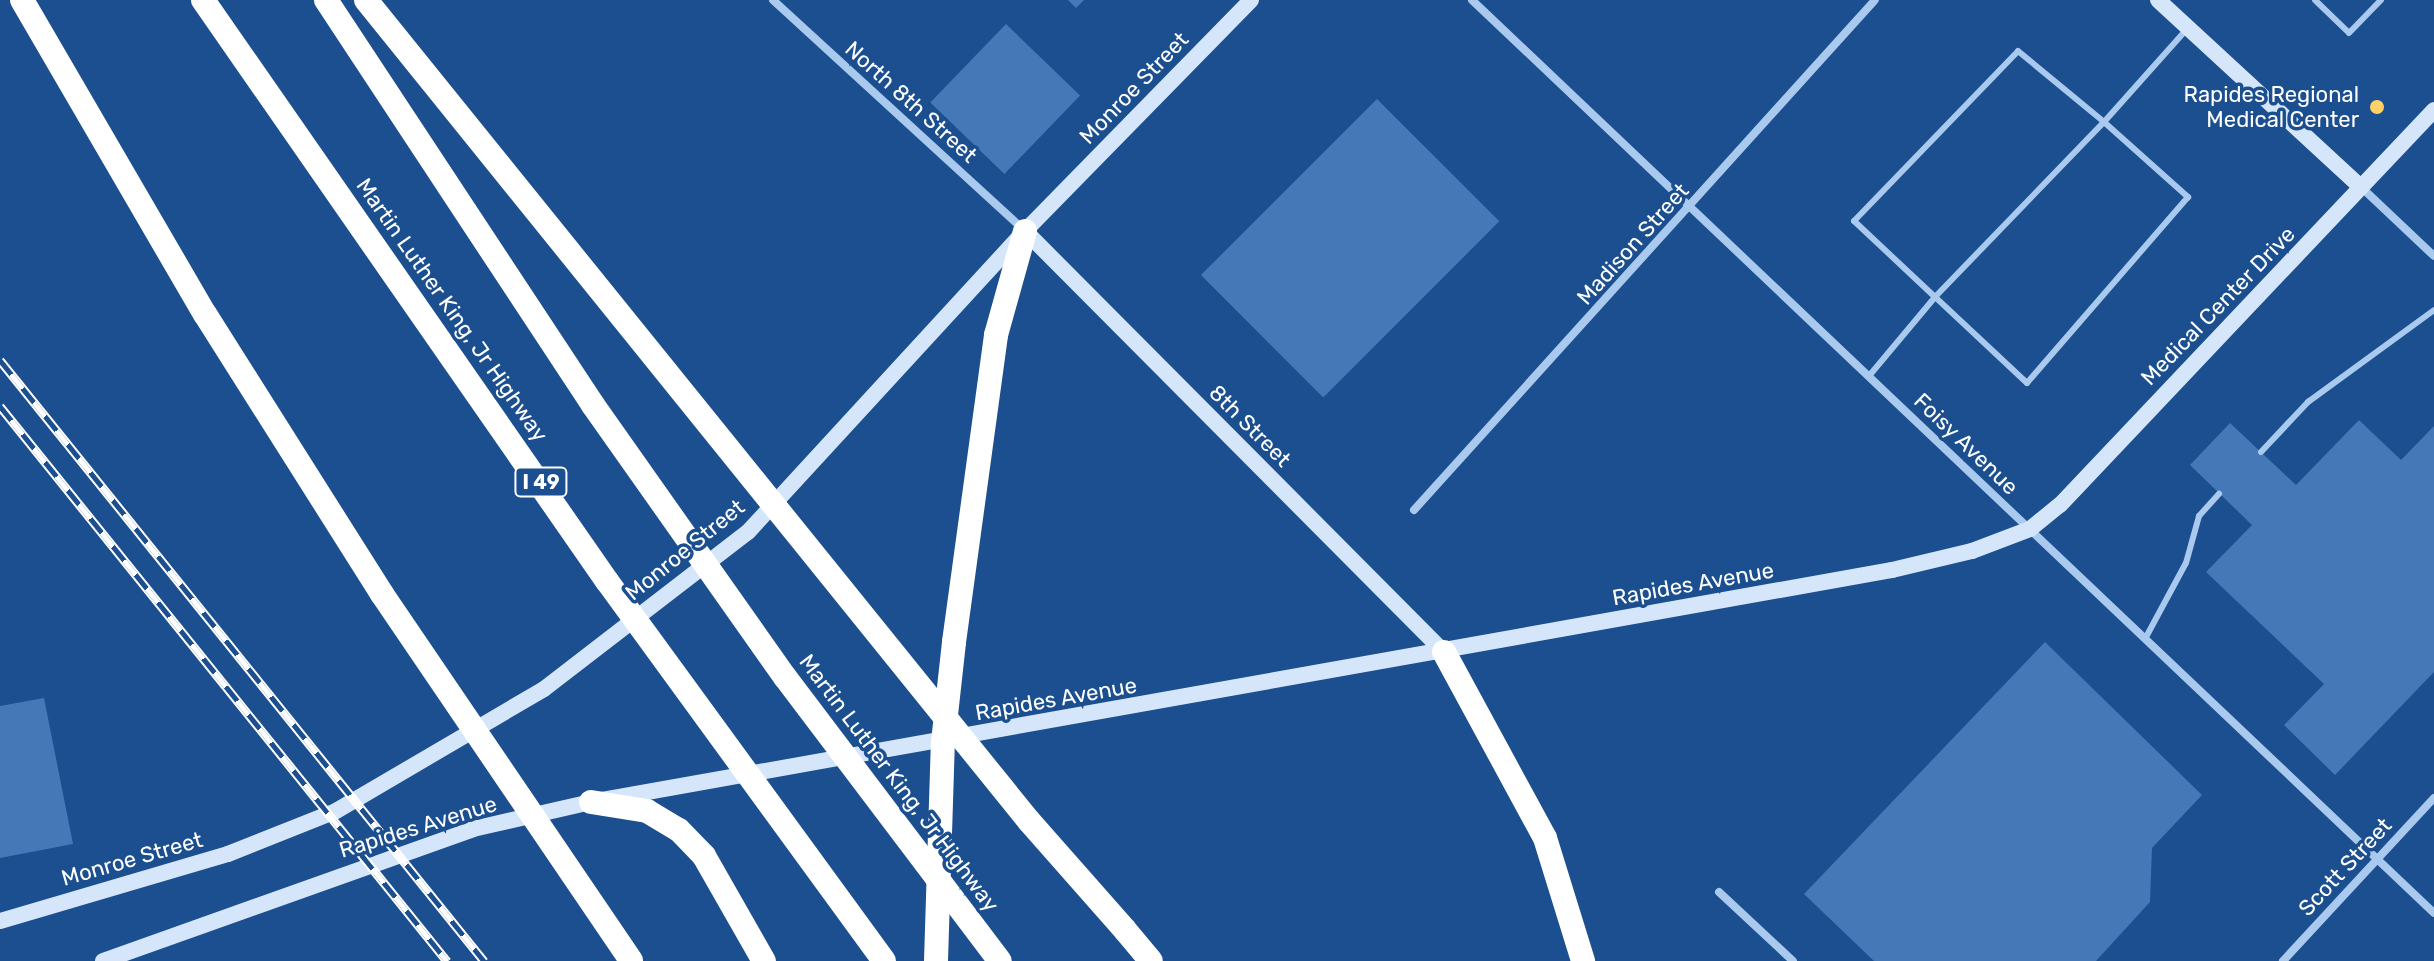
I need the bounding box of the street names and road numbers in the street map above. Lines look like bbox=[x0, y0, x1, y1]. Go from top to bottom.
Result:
street label: Monroe Street bbox=[1074, 26, 1194, 150]
street label: North 8th Street bbox=[840, 36, 982, 168]
street label: Martin Luther King, Jr Highway bbox=[350, 173, 554, 447]
street label: Madison Street bbox=[1572, 178, 1694, 310]
street label: Medical Center Drive bbox=[2135, 221, 2301, 391]
street label: 8th Street bbox=[1204, 380, 1296, 472]
street label: Foisy Avenue bbox=[1908, 387, 2024, 501]
road number: I 49 bbox=[513, 466, 569, 498]
street label: Monroe Street bbox=[620, 494, 750, 606]
street label: Rapides Avenue bbox=[1610, 557, 1776, 611]
street label: Martin Luther King, Jr Highway bbox=[793, 649, 1005, 917]
street label: Rapides Avenue bbox=[973, 672, 1139, 726]
street label: Rapides Avenue bbox=[336, 790, 500, 864]
street label: Scott Street bbox=[2293, 812, 2397, 922]
street label: Monroe Street bbox=[58, 826, 206, 892]

